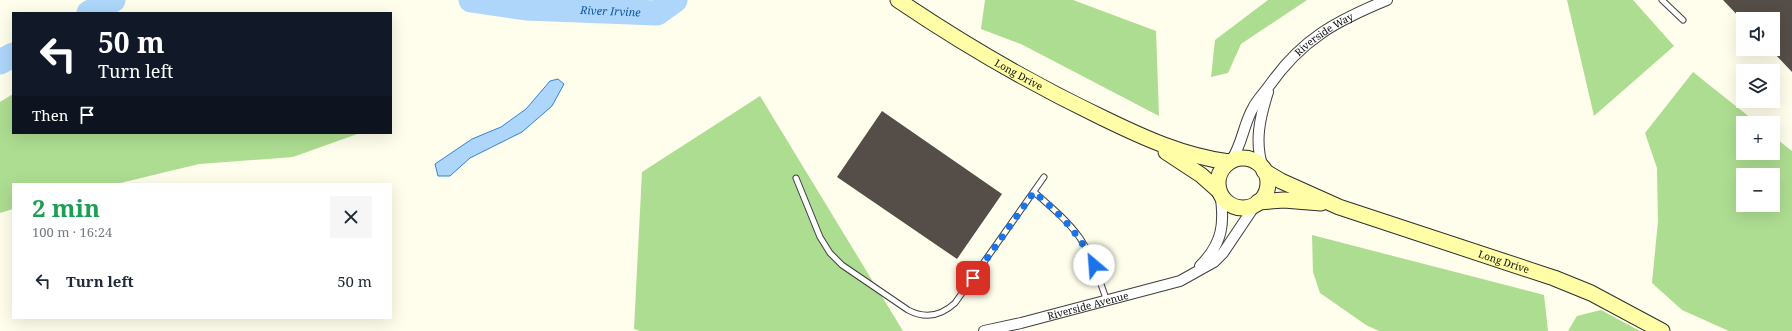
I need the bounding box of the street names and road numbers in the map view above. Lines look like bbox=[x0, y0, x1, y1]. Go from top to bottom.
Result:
street label: Riverside Way bbox=[1291, 9, 1356, 59]
street label: Long Drive bbox=[992, 55, 1045, 93]
street label: Long Drive bbox=[1477, 247, 1531, 276]
street label: Riverside Avenue bbox=[1046, 288, 1130, 323]

